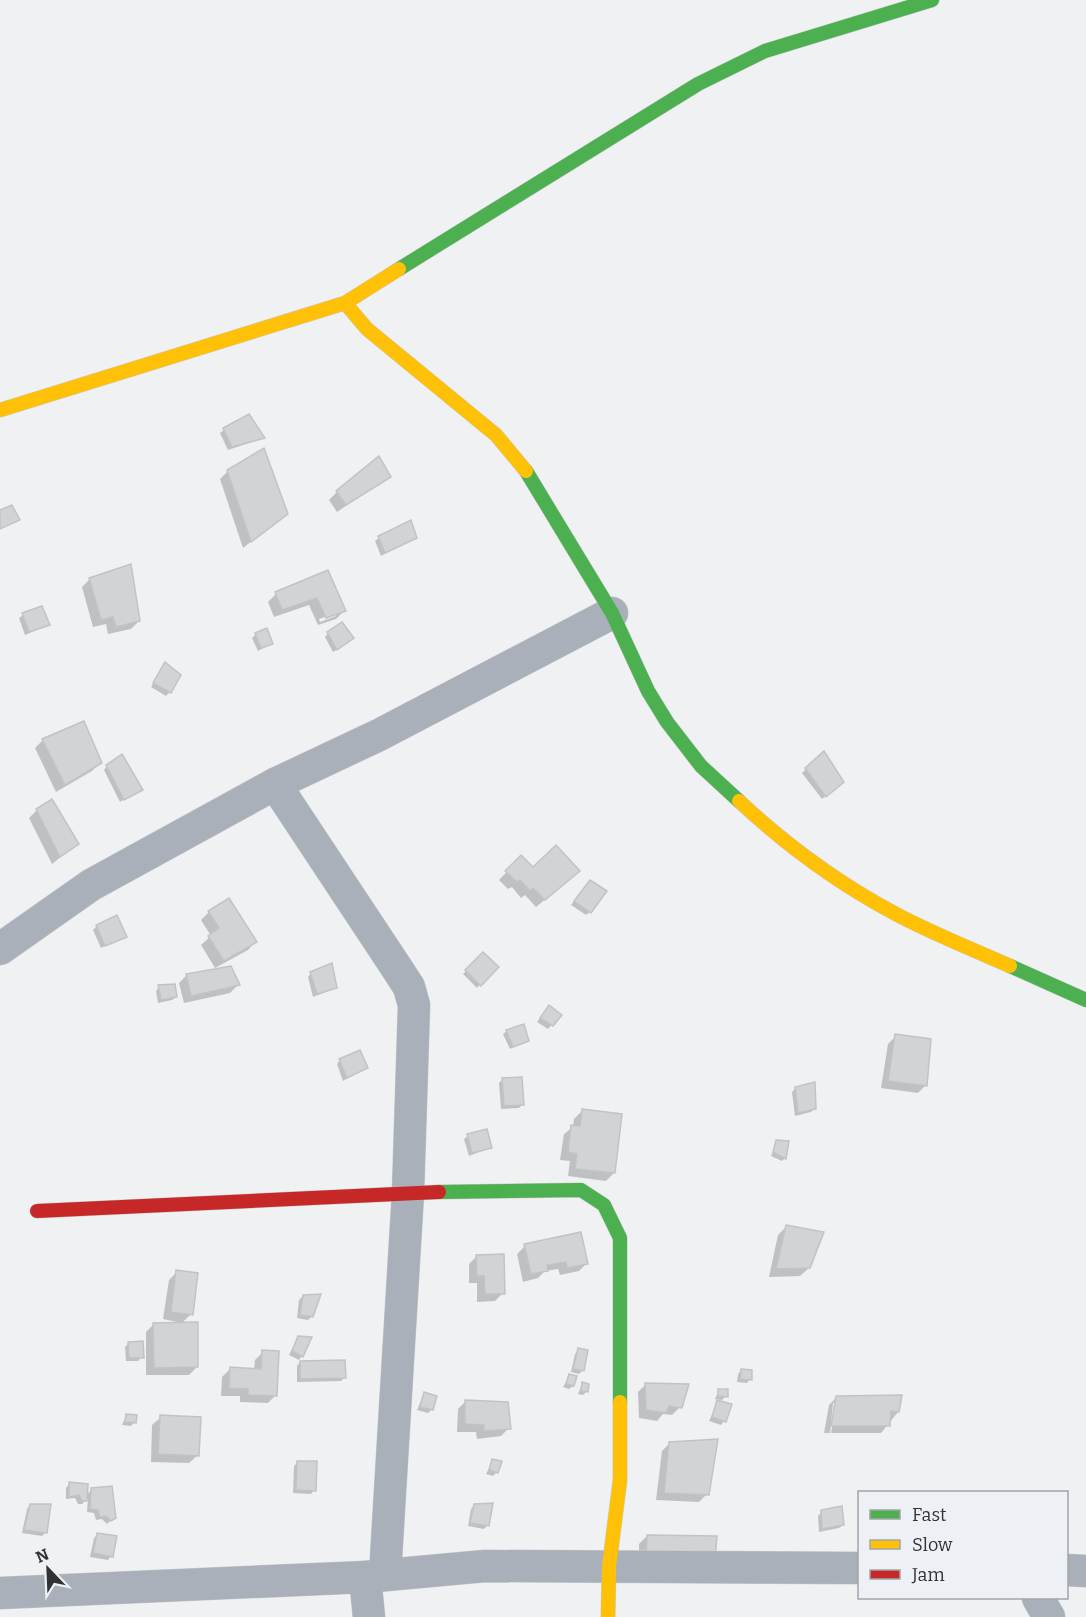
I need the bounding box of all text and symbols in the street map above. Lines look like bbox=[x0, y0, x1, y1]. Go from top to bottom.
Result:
legend bbox=[858, 1491, 1068, 1599]
text: Fast bbox=[912, 1504, 947, 1526]
text: Slow bbox=[912, 1534, 953, 1556]
north arrow bbox=[18, 1539, 78, 1599]
text: N bbox=[33, 1544, 52, 1567]
text: Jam bbox=[911, 1564, 945, 1586]

